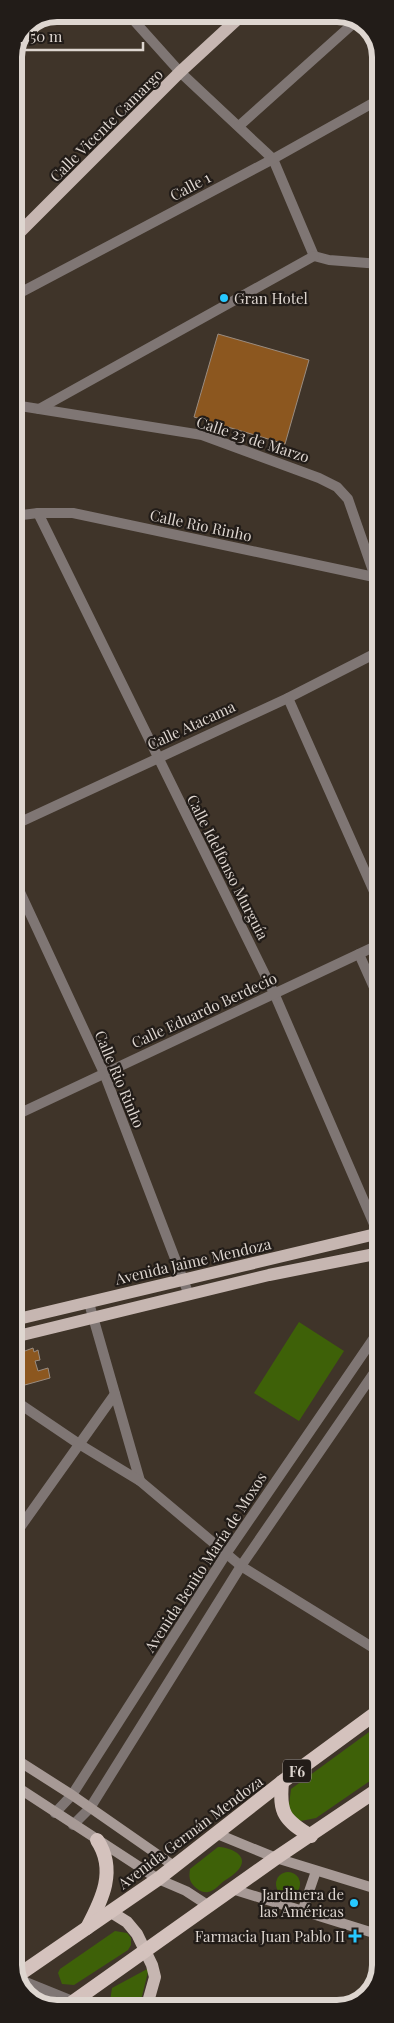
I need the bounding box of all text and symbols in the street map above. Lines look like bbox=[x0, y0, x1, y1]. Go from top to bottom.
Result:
scale bar bbox=[22, 20, 144, 52]
text: 50 m bbox=[30, 26, 63, 46]
street label: Calle Vicente Camargo bbox=[45, 64, 167, 186]
street label: Calle 1 bbox=[166, 167, 214, 205]
place label: Gran Hotel bbox=[234, 288, 308, 308]
marker: Gran Hotel bbox=[218, 292, 230, 304]
street label: Calle 23 de Marzo bbox=[194, 411, 312, 467]
street label: Calle Rio Rinho bbox=[148, 504, 254, 546]
street label: Calle Atacama bbox=[144, 696, 239, 754]
street label: Calle Idelfonso Murguía bbox=[183, 791, 274, 943]
street label: Calle Eduardo Berdecio bbox=[128, 968, 280, 1052]
street label: Calle Rio Rinho bbox=[91, 1027, 149, 1131]
street label: Avenida Jaime Mendoza bbox=[112, 1233, 273, 1289]
street label: Avenida Benito María de Moxos bbox=[139, 1468, 271, 1657]
road number: F6 bbox=[283, 1760, 311, 1782]
street label: Avenida Germán Mendoza bbox=[113, 1771, 267, 1894]
place label: Jardinera de las Américas bbox=[259, 1884, 344, 1921]
marker: Jardinera de las Américas bbox=[348, 1897, 360, 1909]
place label: Farmacia Juan Pablo II bbox=[195, 1926, 345, 1946]
marker: Farmacia Juan Pablo II bbox=[349, 1930, 361, 1942]

